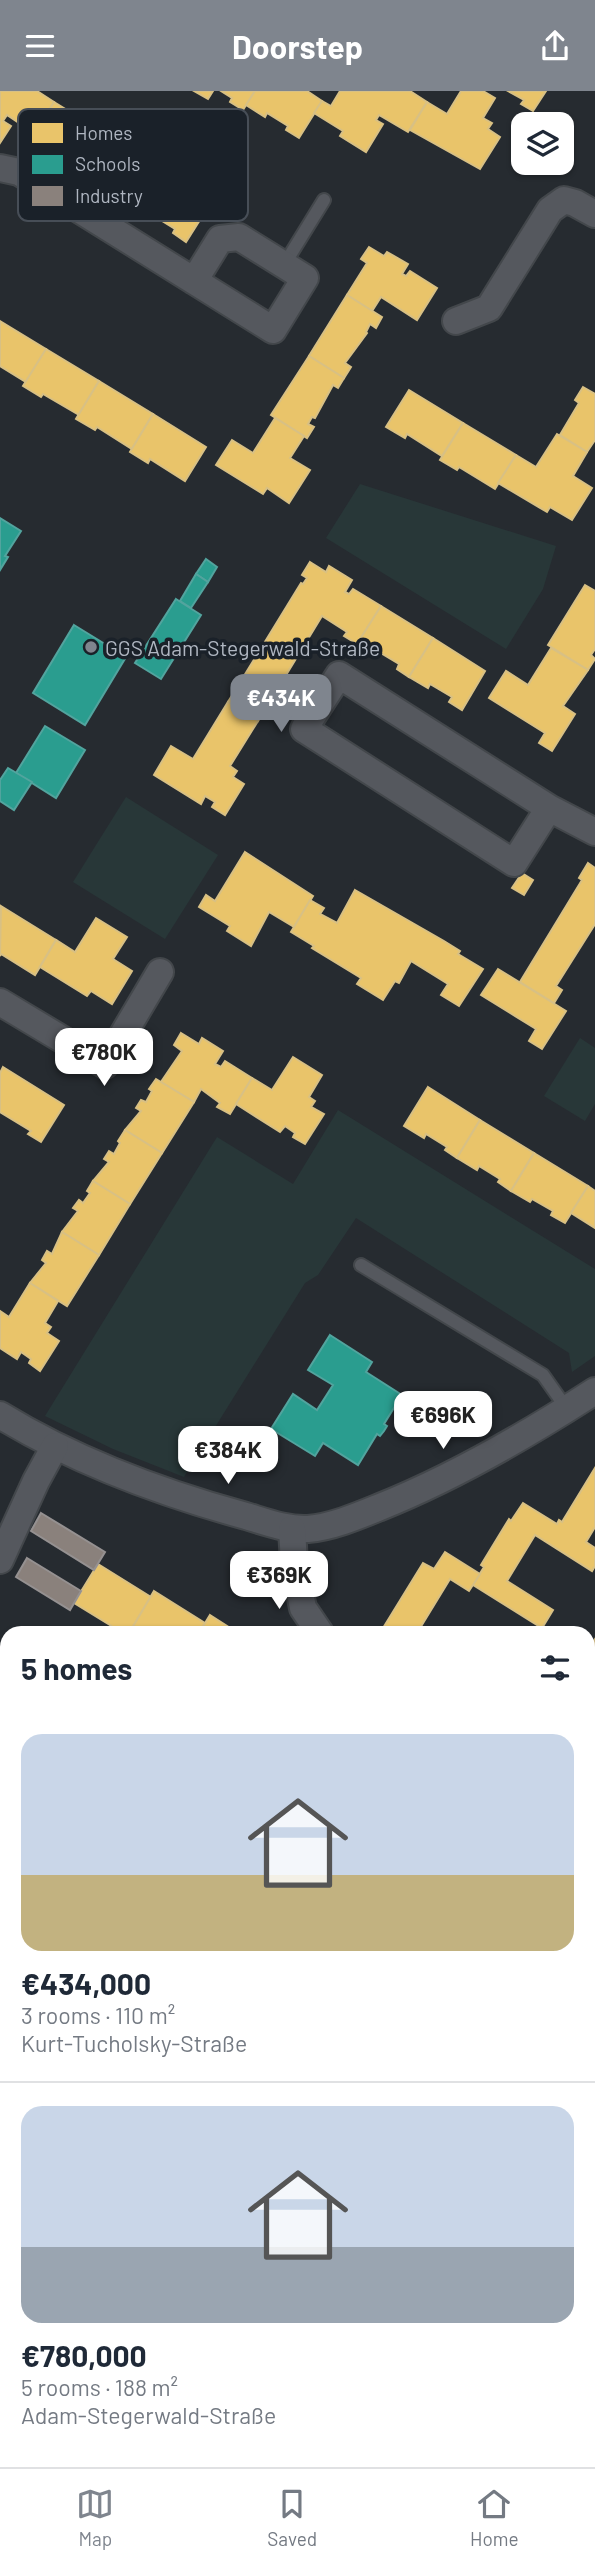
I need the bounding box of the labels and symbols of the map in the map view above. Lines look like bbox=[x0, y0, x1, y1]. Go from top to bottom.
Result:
legend bbox=[18, 109, 248, 221]
text: Homes bbox=[75, 121, 132, 144]
text: Schools bbox=[75, 152, 140, 175]
text: Industry bbox=[75, 184, 143, 207]
place label: GGS Adam-Stegerwald-Straße bbox=[105, 635, 380, 660]
marker: GGS Adam-Stegerwald-Straße bbox=[83, 639, 99, 655]
pin: €434K bbox=[232, 675, 330, 734]
pin: €780K bbox=[55, 1028, 153, 1088]
pin: €696K bbox=[394, 1391, 492, 1451]
pin: €384K bbox=[179, 1427, 277, 1486]
pin: €369K bbox=[230, 1551, 328, 1611]

